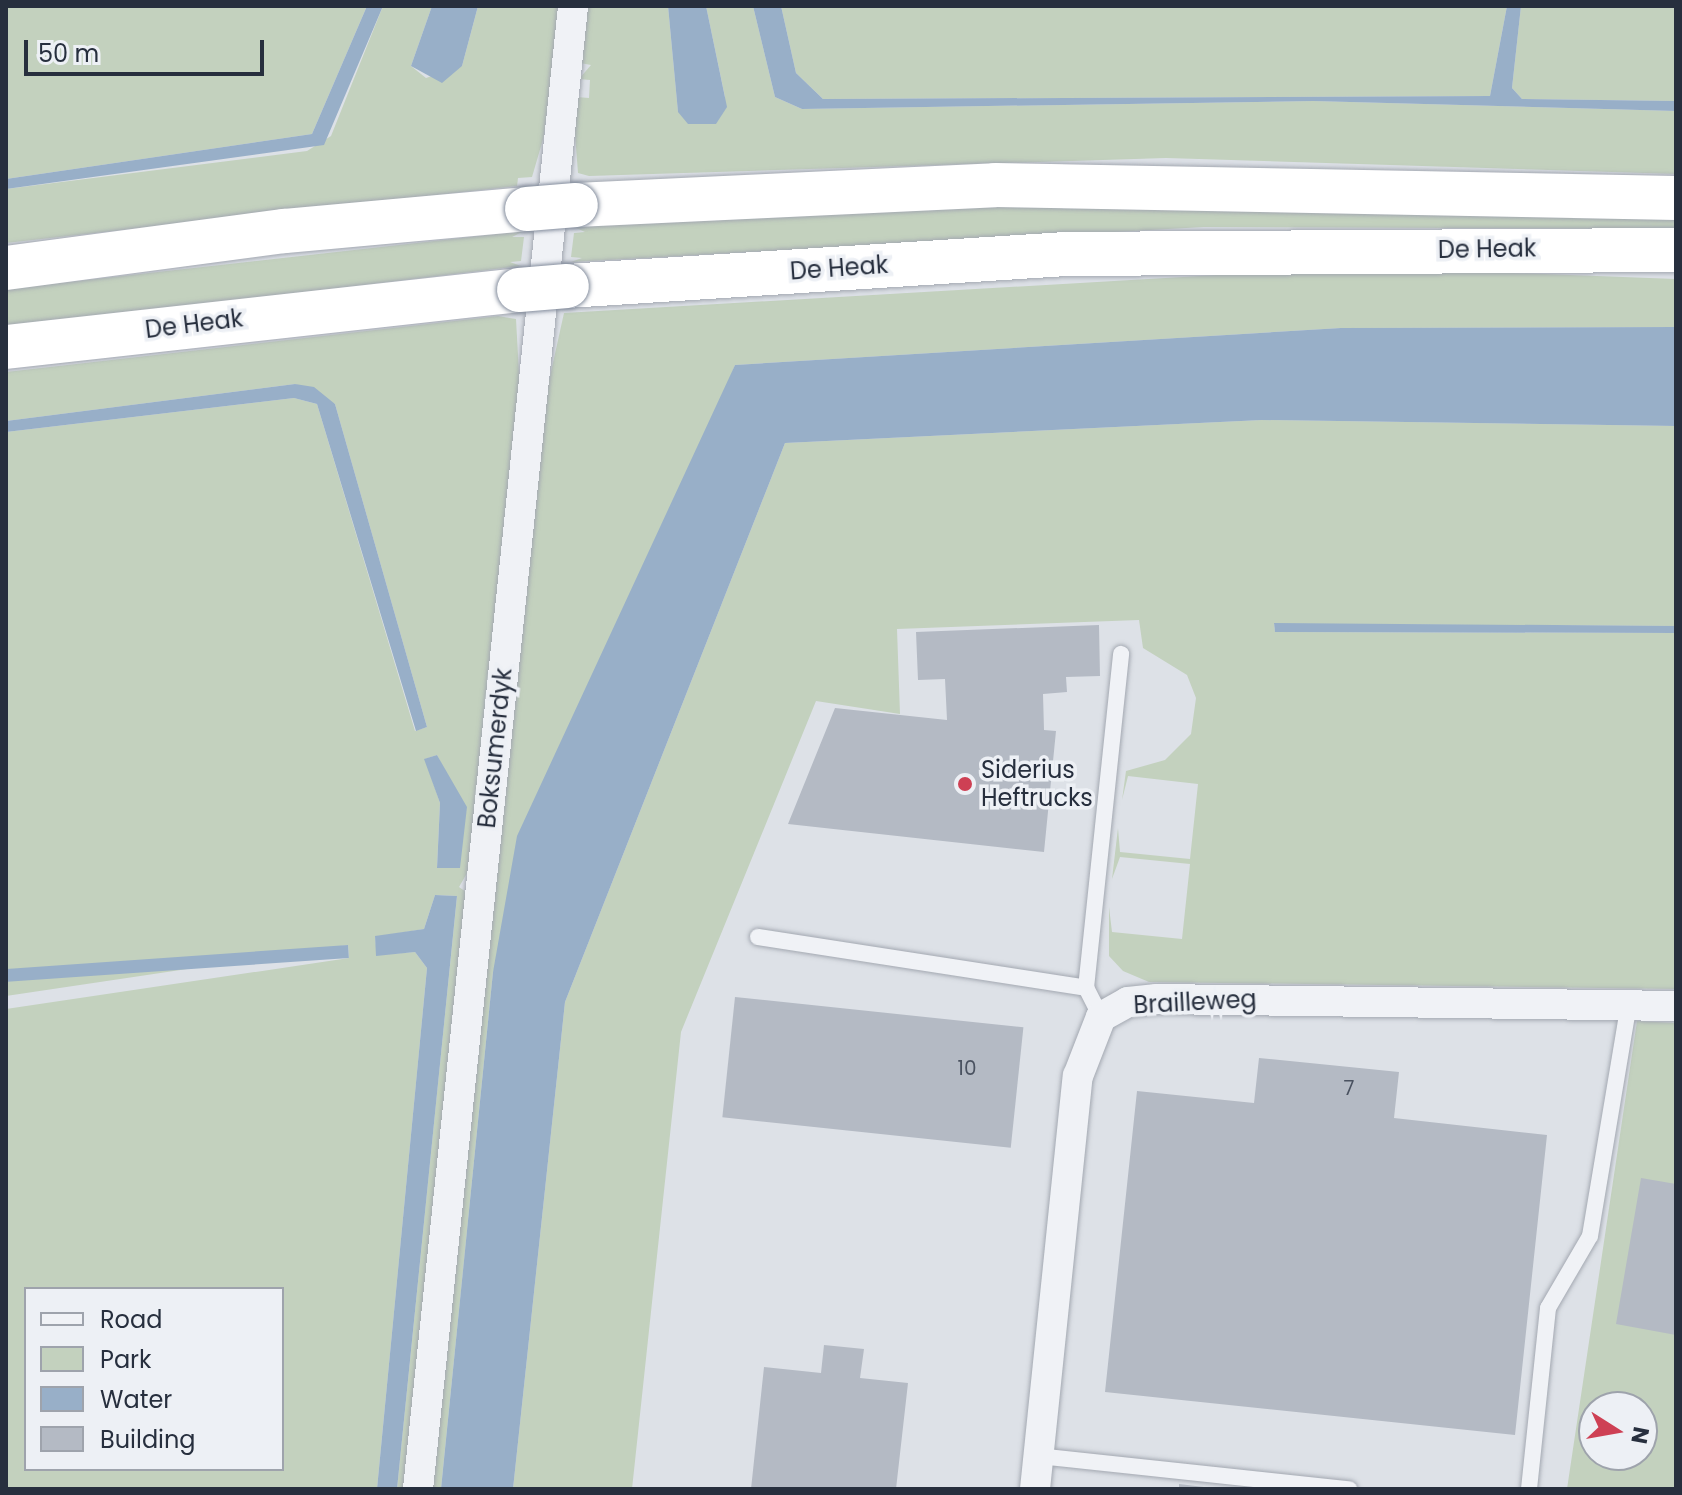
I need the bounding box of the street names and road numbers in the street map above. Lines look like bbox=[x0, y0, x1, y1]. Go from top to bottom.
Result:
street label: De Heak bbox=[1438, 234, 1536, 264]
street label: De Heak bbox=[789, 250, 889, 286]
street label: De Heak bbox=[143, 304, 245, 344]
street label: Boksumerdyk bbox=[472, 666, 518, 830]
street label: Brailleweg bbox=[1133, 984, 1257, 1020]

